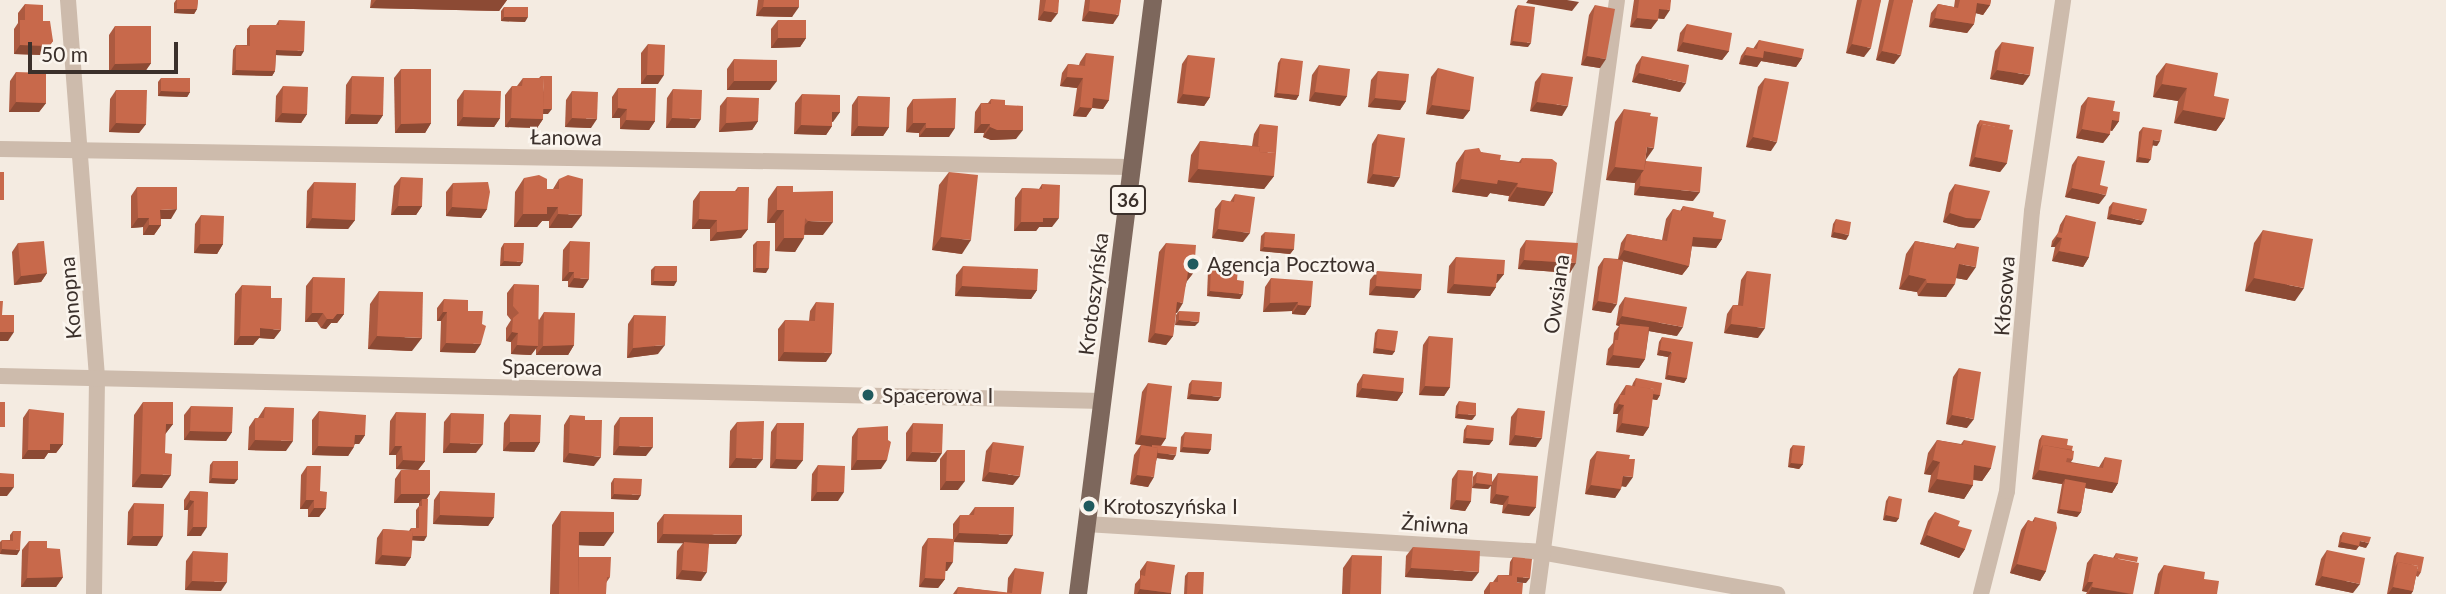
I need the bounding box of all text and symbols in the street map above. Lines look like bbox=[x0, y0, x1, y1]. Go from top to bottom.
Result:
scale bar bbox=[32, 28, 182, 72]
text: 50 m bbox=[41, 41, 88, 66]
street label: Łanowa bbox=[530, 124, 602, 150]
road number: 36 bbox=[1109, 184, 1147, 216]
street label: Krotoszyńska bbox=[1073, 231, 1113, 357]
place label: Agencja Pocztowa bbox=[1207, 251, 1375, 277]
street label: Owsiana bbox=[1538, 253, 1574, 335]
street label: Kłosowa bbox=[1989, 255, 2019, 337]
street label: Konopna bbox=[54, 256, 86, 340]
marker: Agencja Pocztowa bbox=[1185, 256, 1201, 272]
street label: Spacerowa bbox=[502, 354, 602, 380]
place label: Spacerowa I bbox=[882, 382, 993, 408]
marker: Spacerowa I bbox=[860, 387, 876, 403]
place label: Krotoszyńska I bbox=[1103, 493, 1238, 519]
marker: Krotoszyńska I bbox=[1081, 498, 1097, 514]
street label: Żniwna bbox=[1400, 509, 1470, 539]

